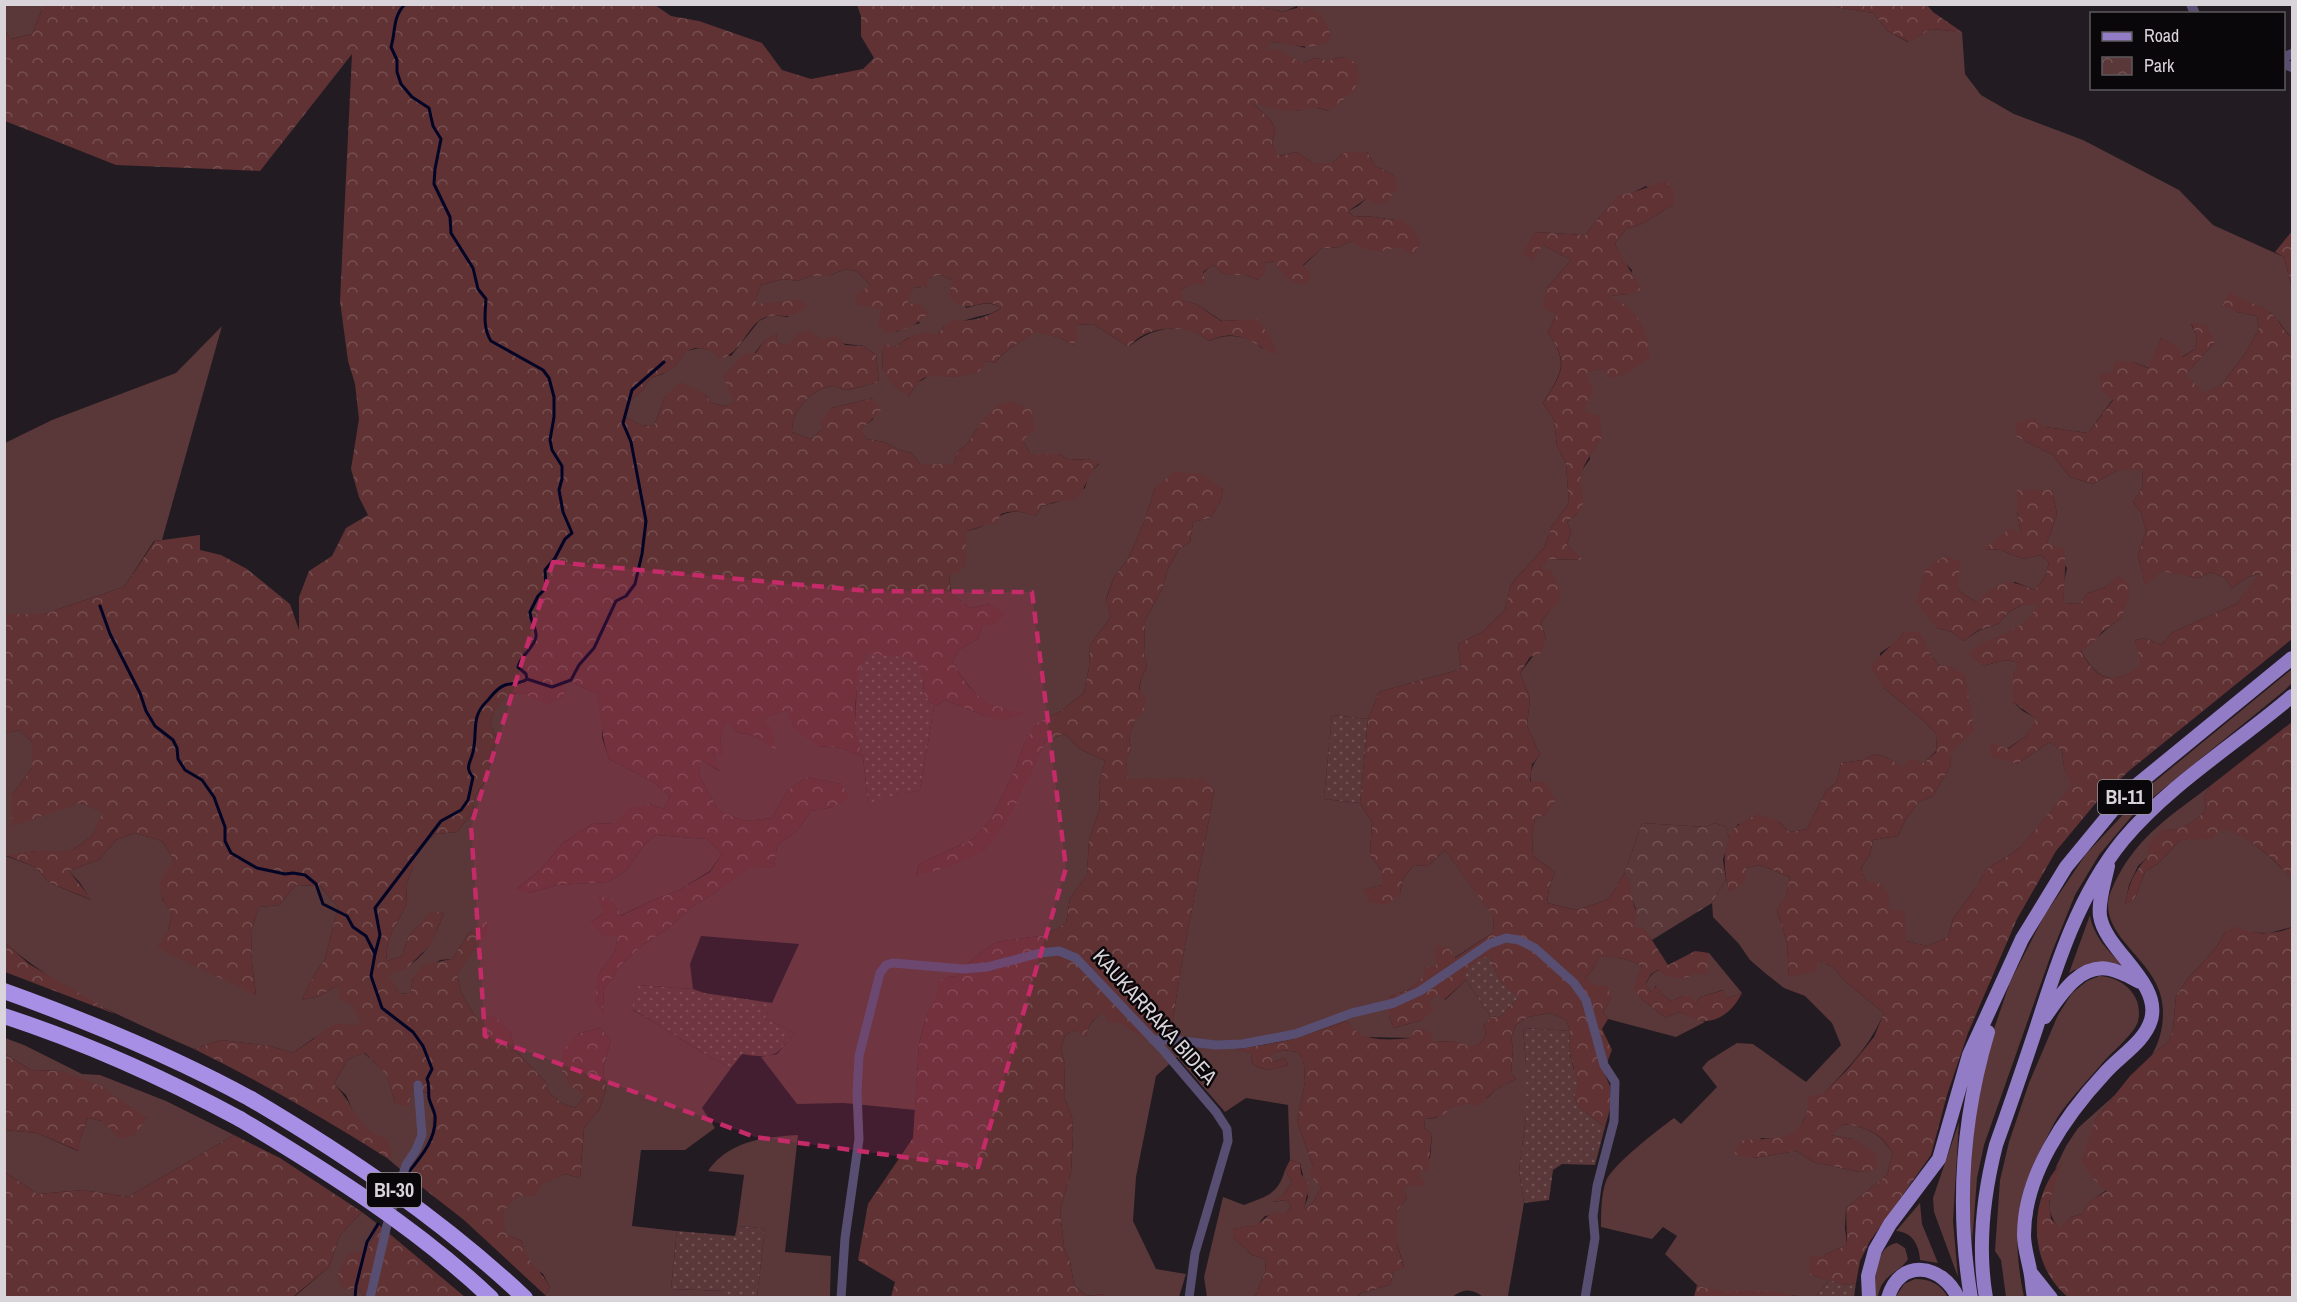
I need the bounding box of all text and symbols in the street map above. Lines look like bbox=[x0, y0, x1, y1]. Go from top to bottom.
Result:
legend bbox=[2090, 12, 2285, 90]
text: Road bbox=[2144, 23, 2179, 48]
text: Park bbox=[2144, 53, 2175, 78]
road number: BI-11 bbox=[2098, 780, 2152, 814]
street label: KAUKARRAKA BIDEA bbox=[1087, 943, 1224, 1091]
road number: BI-30 bbox=[367, 1173, 421, 1207]

